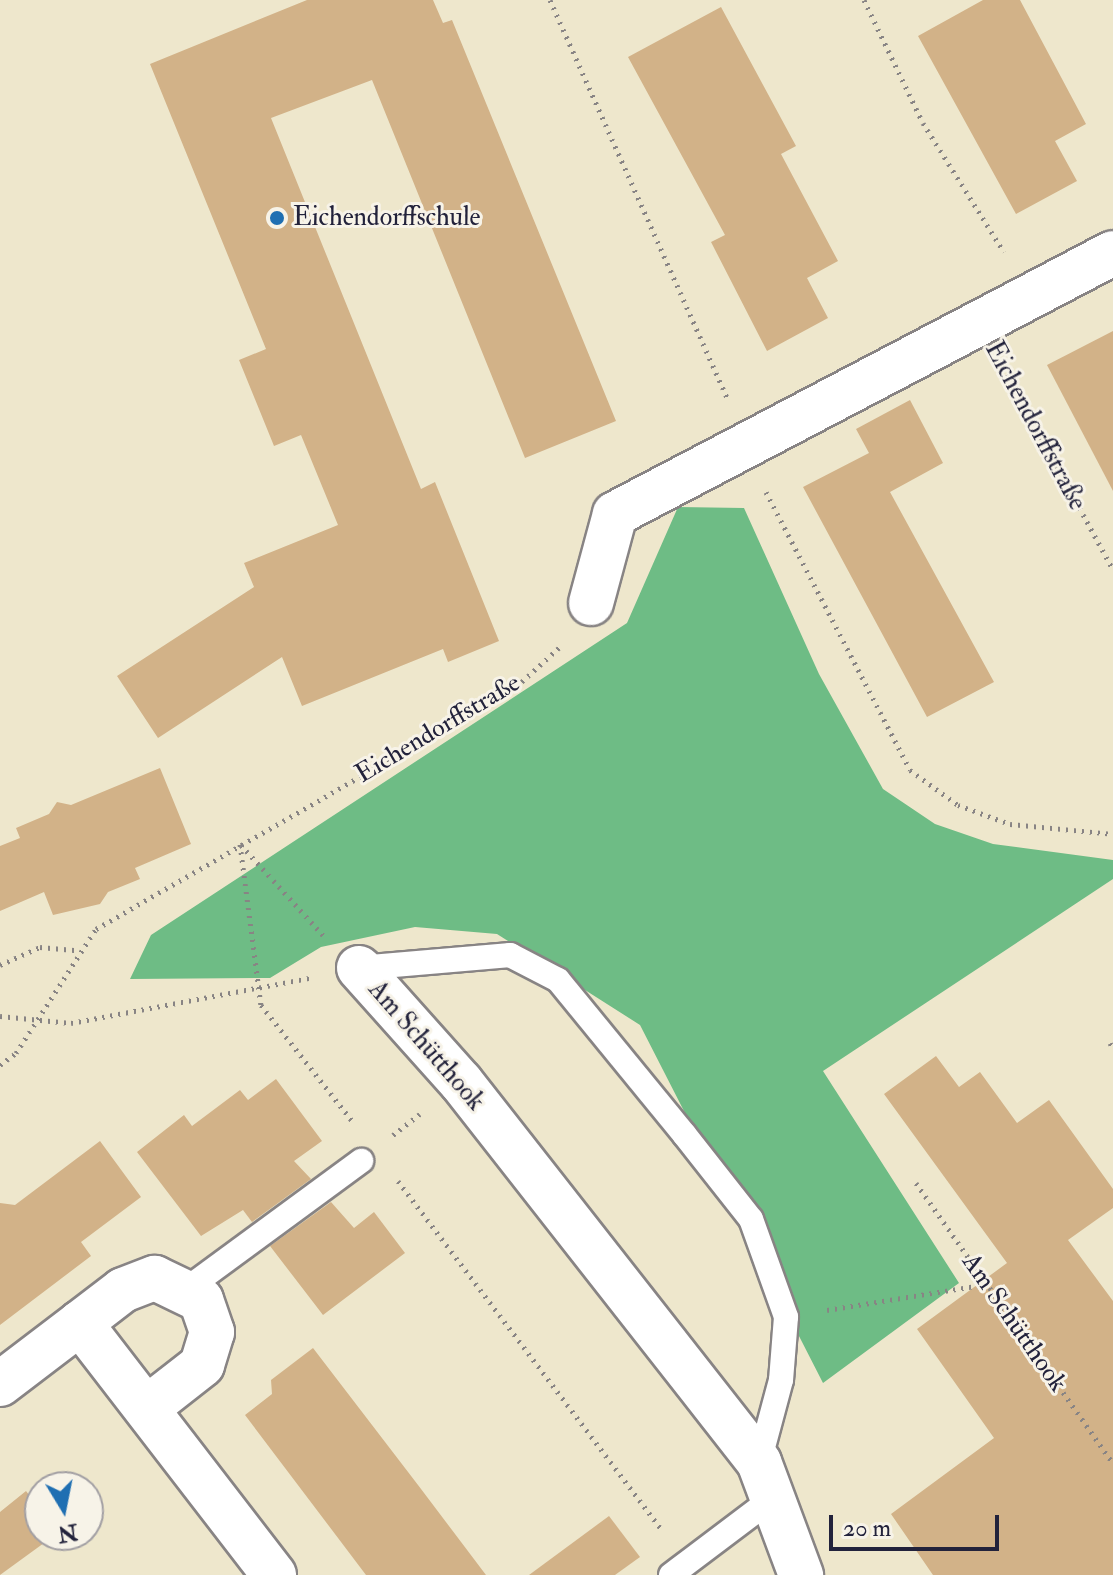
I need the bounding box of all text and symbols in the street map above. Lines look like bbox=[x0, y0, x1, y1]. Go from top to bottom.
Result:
place label: Eichendorffschule bbox=[293, 202, 480, 234]
marker: Eichendorffschule bbox=[268, 209, 286, 227]
street label: Eichendorffstraße bbox=[977, 336, 1093, 516]
street label: Eichendorffstraße bbox=[350, 668, 526, 790]
street label: Am Schütthook bbox=[361, 975, 491, 1117]
street label: Am Schütthook bbox=[955, 1248, 1073, 1398]
north arrow bbox=[24, 1471, 104, 1551]
scale bar bbox=[833, 1499, 1003, 1549]
text: 20 m bbox=[843, 1513, 891, 1544]
text: N bbox=[56, 1517, 80, 1548]

